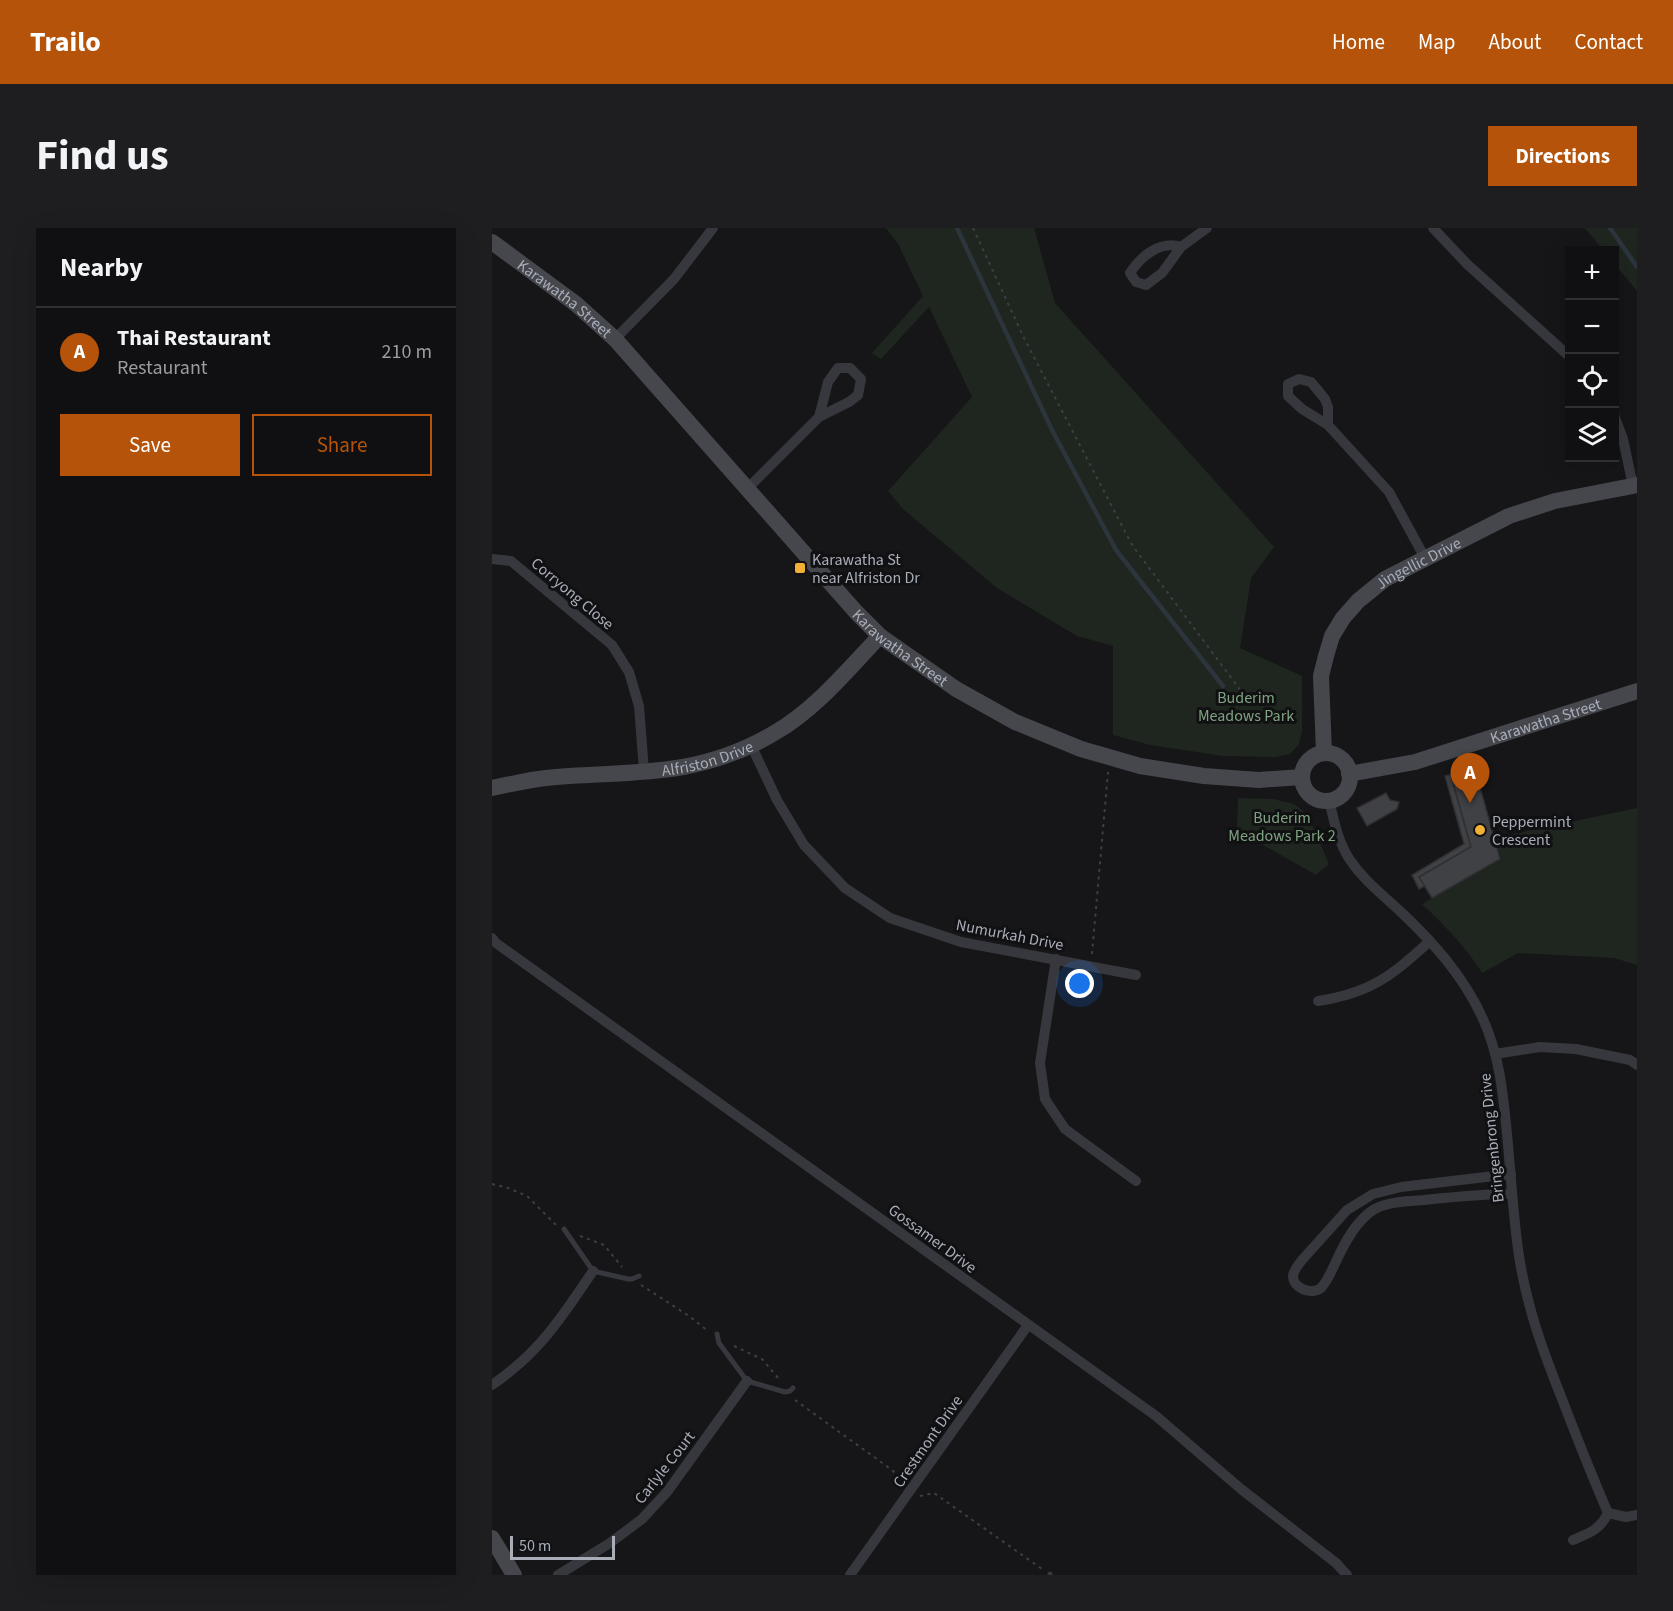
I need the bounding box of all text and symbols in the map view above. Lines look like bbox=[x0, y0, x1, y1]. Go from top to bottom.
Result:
text: Trailo bbox=[30, 22, 101, 62]
text: Home bbox=[1332, 27, 1385, 57]
text: Map bbox=[1418, 27, 1456, 57]
text: About bbox=[1489, 27, 1541, 57]
text: Contact bbox=[1574, 27, 1643, 57]
text: Find us bbox=[36, 126, 169, 186]
button: Directions bbox=[1488, 126, 1637, 186]
map controls bbox=[1565, 246, 1619, 462]
button: + bbox=[1565, 246, 1619, 300]
text: Nearby bbox=[60, 249, 143, 286]
street label: Karawatha Street bbox=[512, 254, 617, 344]
button: − bbox=[1565, 300, 1619, 354]
text: Thai Restaurant bbox=[117, 322, 271, 354]
text: A bbox=[74, 338, 85, 366]
text: 210 m bbox=[382, 338, 432, 366]
text: Restaurant bbox=[117, 354, 208, 382]
button: locate bbox=[1565, 354, 1619, 408]
button: layers bbox=[1565, 408, 1619, 462]
button: Save bbox=[60, 414, 240, 476]
button: Share bbox=[252, 414, 432, 476]
street label: Jingellic Drive bbox=[1371, 532, 1465, 595]
place label: Karawatha St near Alfriston Dr bbox=[812, 549, 920, 589]
street label: Corryong Close bbox=[526, 553, 619, 635]
marker: Karawatha St near Alfriston Dr bbox=[793, 561, 807, 575]
street label: Karawatha Street bbox=[847, 604, 952, 692]
park label: Buderim Meadows Park bbox=[1198, 687, 1294, 727]
street label: Karawatha Street bbox=[1487, 693, 1605, 749]
street label: Alfriston Drive bbox=[661, 736, 757, 782]
pin: A bbox=[1450, 754, 1490, 803]
park label: Buderim Meadows Park 2 bbox=[1228, 807, 1336, 847]
place label: Peppermint Crescent bbox=[1492, 811, 1572, 851]
marker: Peppermint Crescent bbox=[1473, 823, 1487, 837]
street label: Numurkah Drive bbox=[954, 914, 1065, 956]
your location bbox=[1065, 969, 1094, 998]
street label: Bringenbrong Drive bbox=[1474, 1072, 1510, 1204]
street label: Gossamer Drive bbox=[884, 1199, 981, 1278]
street label: Crestmont Drive bbox=[888, 1391, 968, 1492]
street label: Carlyle Court bbox=[629, 1426, 701, 1509]
scale bar bbox=[510, 1533, 615, 1560]
text: 50 m bbox=[519, 1535, 551, 1557]

